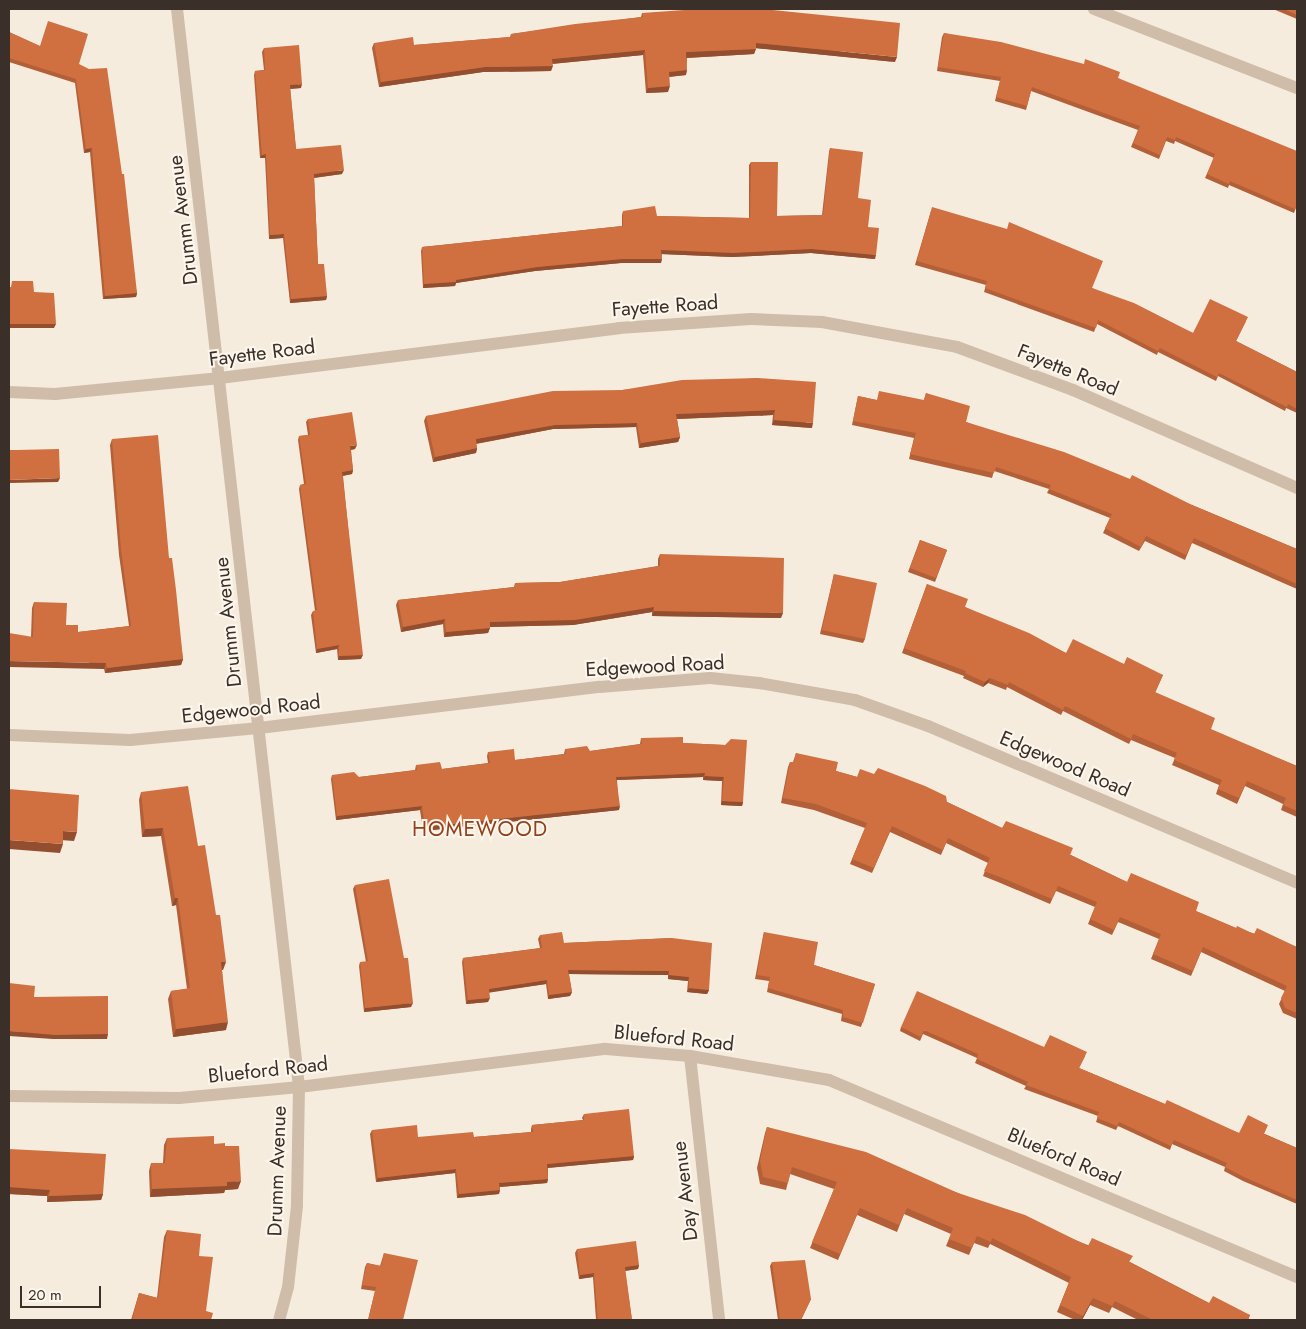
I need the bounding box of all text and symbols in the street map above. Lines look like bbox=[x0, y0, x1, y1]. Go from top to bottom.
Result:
street label: Drumm Avenue bbox=[163, 154, 203, 286]
street label: Fayette Road bbox=[611, 290, 719, 322]
street label: Fayette Road bbox=[208, 335, 316, 371]
street label: Fayette Road bbox=[1014, 339, 1122, 401]
street label: Drumm Avenue bbox=[209, 556, 247, 688]
street label: Edgewood Road bbox=[585, 650, 725, 682]
street label: Edgewood Road bbox=[180, 690, 322, 728]
street label: Edgewood Road bbox=[996, 726, 1134, 802]
district label: HOMEWOOD bbox=[411, 816, 549, 842]
street label: Blueford Road bbox=[613, 1020, 735, 1056]
street label: Blueford Road bbox=[207, 1052, 329, 1088]
street label: Drumm Avenue bbox=[263, 1105, 291, 1237]
street label: Blueford Road bbox=[1004, 1122, 1124, 1192]
street label: Day Avenue bbox=[667, 1140, 703, 1242]
scale bar bbox=[22, 1276, 104, 1308]
text: 20 m bbox=[28, 1284, 62, 1306]

